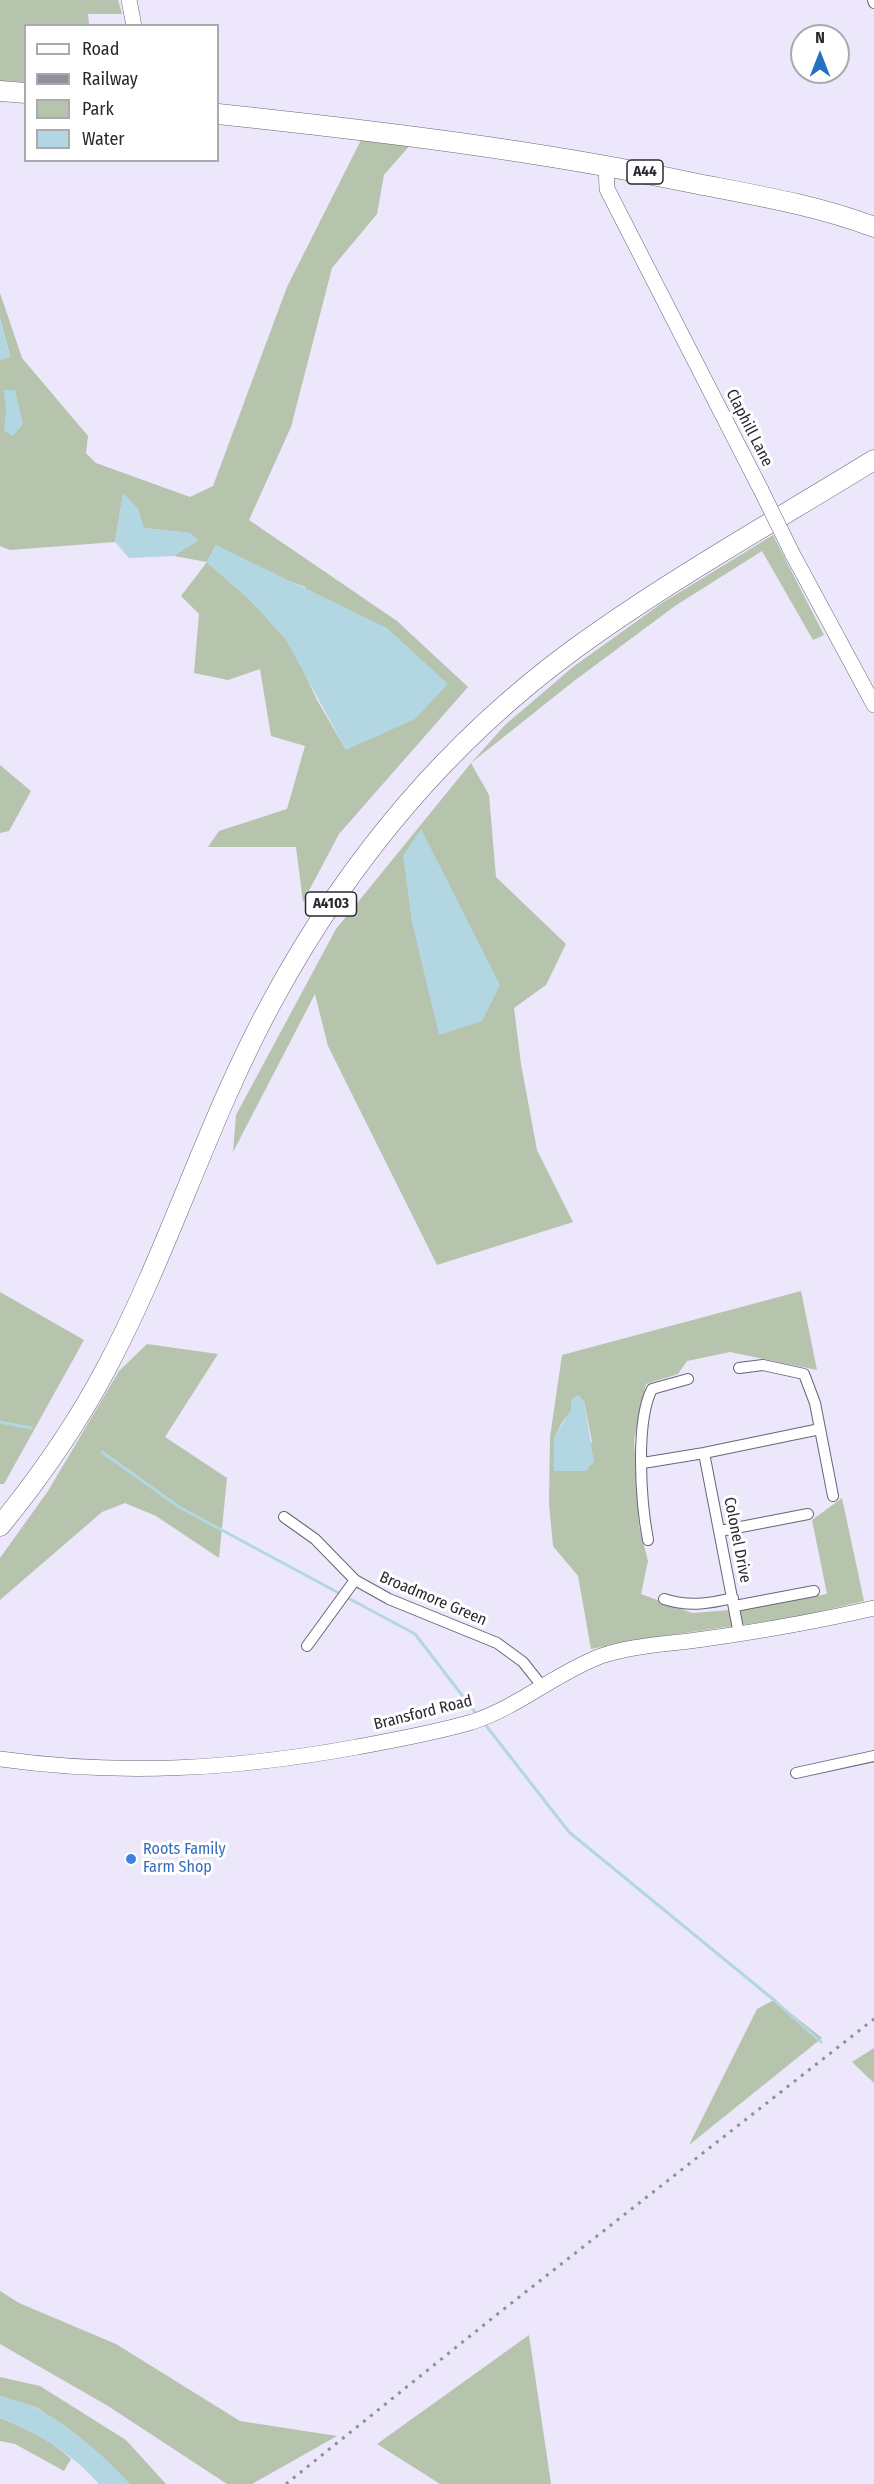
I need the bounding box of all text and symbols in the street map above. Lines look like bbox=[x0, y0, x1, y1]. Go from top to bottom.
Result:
legend bbox=[24, 24, 219, 162]
north arrow bbox=[790, 24, 850, 84]
text: N bbox=[815, 28, 825, 47]
text: Road bbox=[82, 38, 119, 60]
text: Railway bbox=[82, 68, 138, 90]
text: Park bbox=[82, 98, 114, 120]
text: Water bbox=[82, 128, 125, 150]
road number: A44 bbox=[627, 160, 663, 184]
street label: Claphill Lane bbox=[721, 386, 777, 470]
road number: A4103 bbox=[306, 892, 356, 916]
street label: Colonel Drive bbox=[719, 1495, 755, 1585]
street label: Broadmore Green bbox=[376, 1568, 490, 1630]
street label: Bransford Road bbox=[372, 1692, 474, 1734]
place label: Roots Family Farm Shop bbox=[143, 1840, 226, 1878]
marker: Roots Family Farm Shop bbox=[124, 1852, 138, 1866]

